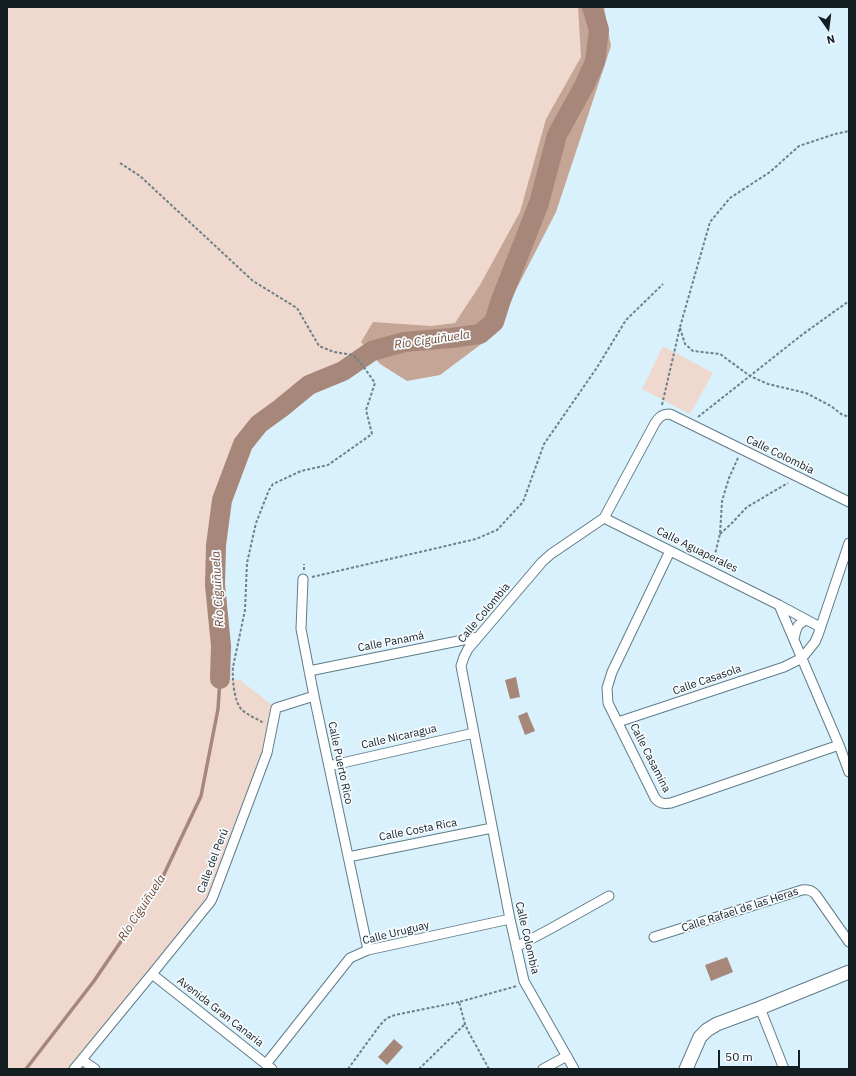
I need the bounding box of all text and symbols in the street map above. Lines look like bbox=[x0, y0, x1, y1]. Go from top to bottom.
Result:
north arrow bbox=[808, 8, 848, 48]
text: N bbox=[825, 32, 836, 47]
water label: Río Ciguiñuela bbox=[393, 328, 471, 352]
street label: Calle Colombia bbox=[744, 433, 816, 477]
street label: Calle Aguaperales bbox=[654, 525, 740, 575]
water label: Río Ciguiñuela bbox=[209, 551, 227, 627]
street label: Calle Colombia bbox=[455, 580, 513, 646]
street label: Calle Panamá bbox=[357, 629, 425, 655]
street label: Calle Casasola bbox=[671, 662, 743, 698]
street label: Calle Puerto Rico bbox=[325, 720, 355, 806]
street label: Calle Casamina bbox=[627, 721, 673, 795]
street label: Calle Nicaragua bbox=[360, 722, 438, 752]
street label: Calle Costa Rica bbox=[378, 816, 458, 844]
street label: Calle del Perú bbox=[195, 827, 231, 895]
water label: Río Ciguiñuela bbox=[115, 872, 169, 944]
street label: Calle Rafael de las Heras bbox=[680, 885, 800, 935]
street label: Calle Colombia bbox=[512, 900, 542, 976]
street label: Calle Uruguay bbox=[361, 918, 431, 948]
street label: Avenida Gran Canaria bbox=[174, 974, 266, 1050]
scale bar bbox=[720, 1042, 802, 1068]
text: 50 m bbox=[725, 1049, 753, 1064]

